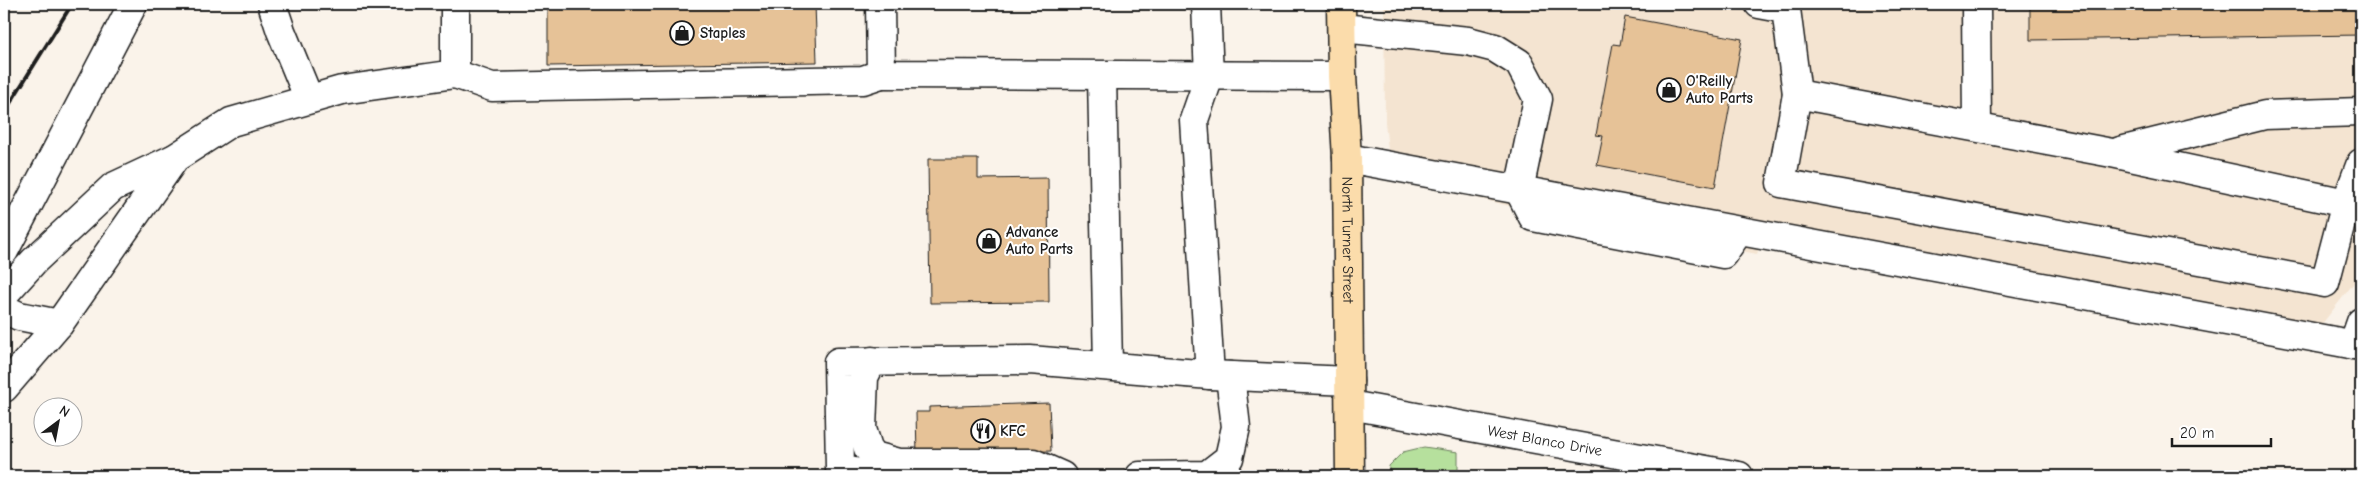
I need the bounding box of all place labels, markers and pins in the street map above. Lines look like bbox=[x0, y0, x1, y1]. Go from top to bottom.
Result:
shop icon: Staples bbox=[669, 20, 695, 46]
place label: Staples bbox=[700, 24, 745, 42]
place label: O'Reilly Auto Parts bbox=[1686, 72, 1753, 107]
shop icon: O'Reilly Auto Parts bbox=[1656, 77, 1682, 103]
place label: Advance Auto Parts bbox=[1006, 223, 1073, 258]
shop icon: Advance Auto Parts bbox=[976, 228, 1002, 254]
restaurant icon: KFC bbox=[970, 418, 996, 444]
place label: KFC bbox=[1000, 422, 1026, 440]

